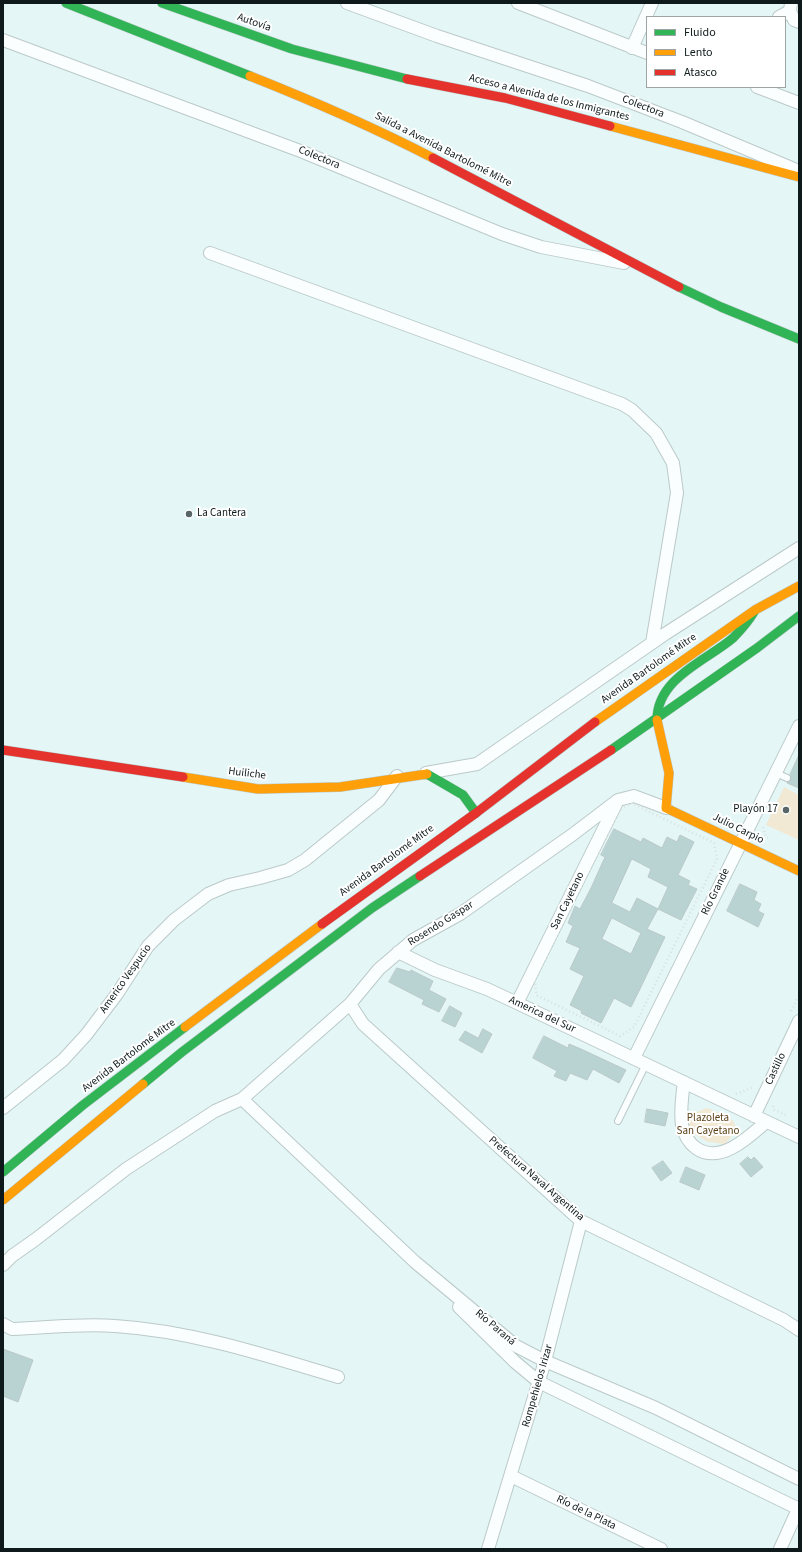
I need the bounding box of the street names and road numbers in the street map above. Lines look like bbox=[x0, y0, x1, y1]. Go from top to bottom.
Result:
street label: Autovía bbox=[235, 11, 273, 35]
street label: Acceso a Avenida de los Inmigrantes bbox=[467, 72, 631, 124]
street label: Colectora bbox=[620, 93, 666, 121]
street label: Salida a Avenida Bartolomé Mitre bbox=[372, 110, 514, 190]
street label: Colectora bbox=[296, 144, 342, 172]
street label: Avenida Bartolomé Mitre bbox=[599, 631, 699, 707]
street label: Huiliche bbox=[227, 765, 267, 783]
street label: Julio Carpio bbox=[710, 811, 766, 847]
street label: Avenida Bartolomé Mitre bbox=[337, 822, 437, 900]
street label: Río Grande bbox=[699, 866, 733, 918]
street label: San Cayetano bbox=[548, 870, 588, 932]
street label: Rosendo Gaspar bbox=[406, 899, 476, 949]
street label: Americo Vespucio bbox=[97, 942, 155, 1016]
street label: America del Sur bbox=[507, 994, 577, 1036]
street label: Avenida Bartolomé Mitre bbox=[80, 1017, 178, 1095]
street label: Castillo bbox=[763, 1051, 789, 1087]
street label: Prefectura Naval Argentina bbox=[485, 1134, 587, 1224]
street label: Río Paraná bbox=[472, 1307, 518, 1349]
street label: Rompehielos Irizar bbox=[520, 1343, 556, 1429]
street label: Río de la Plata bbox=[554, 1493, 618, 1533]

